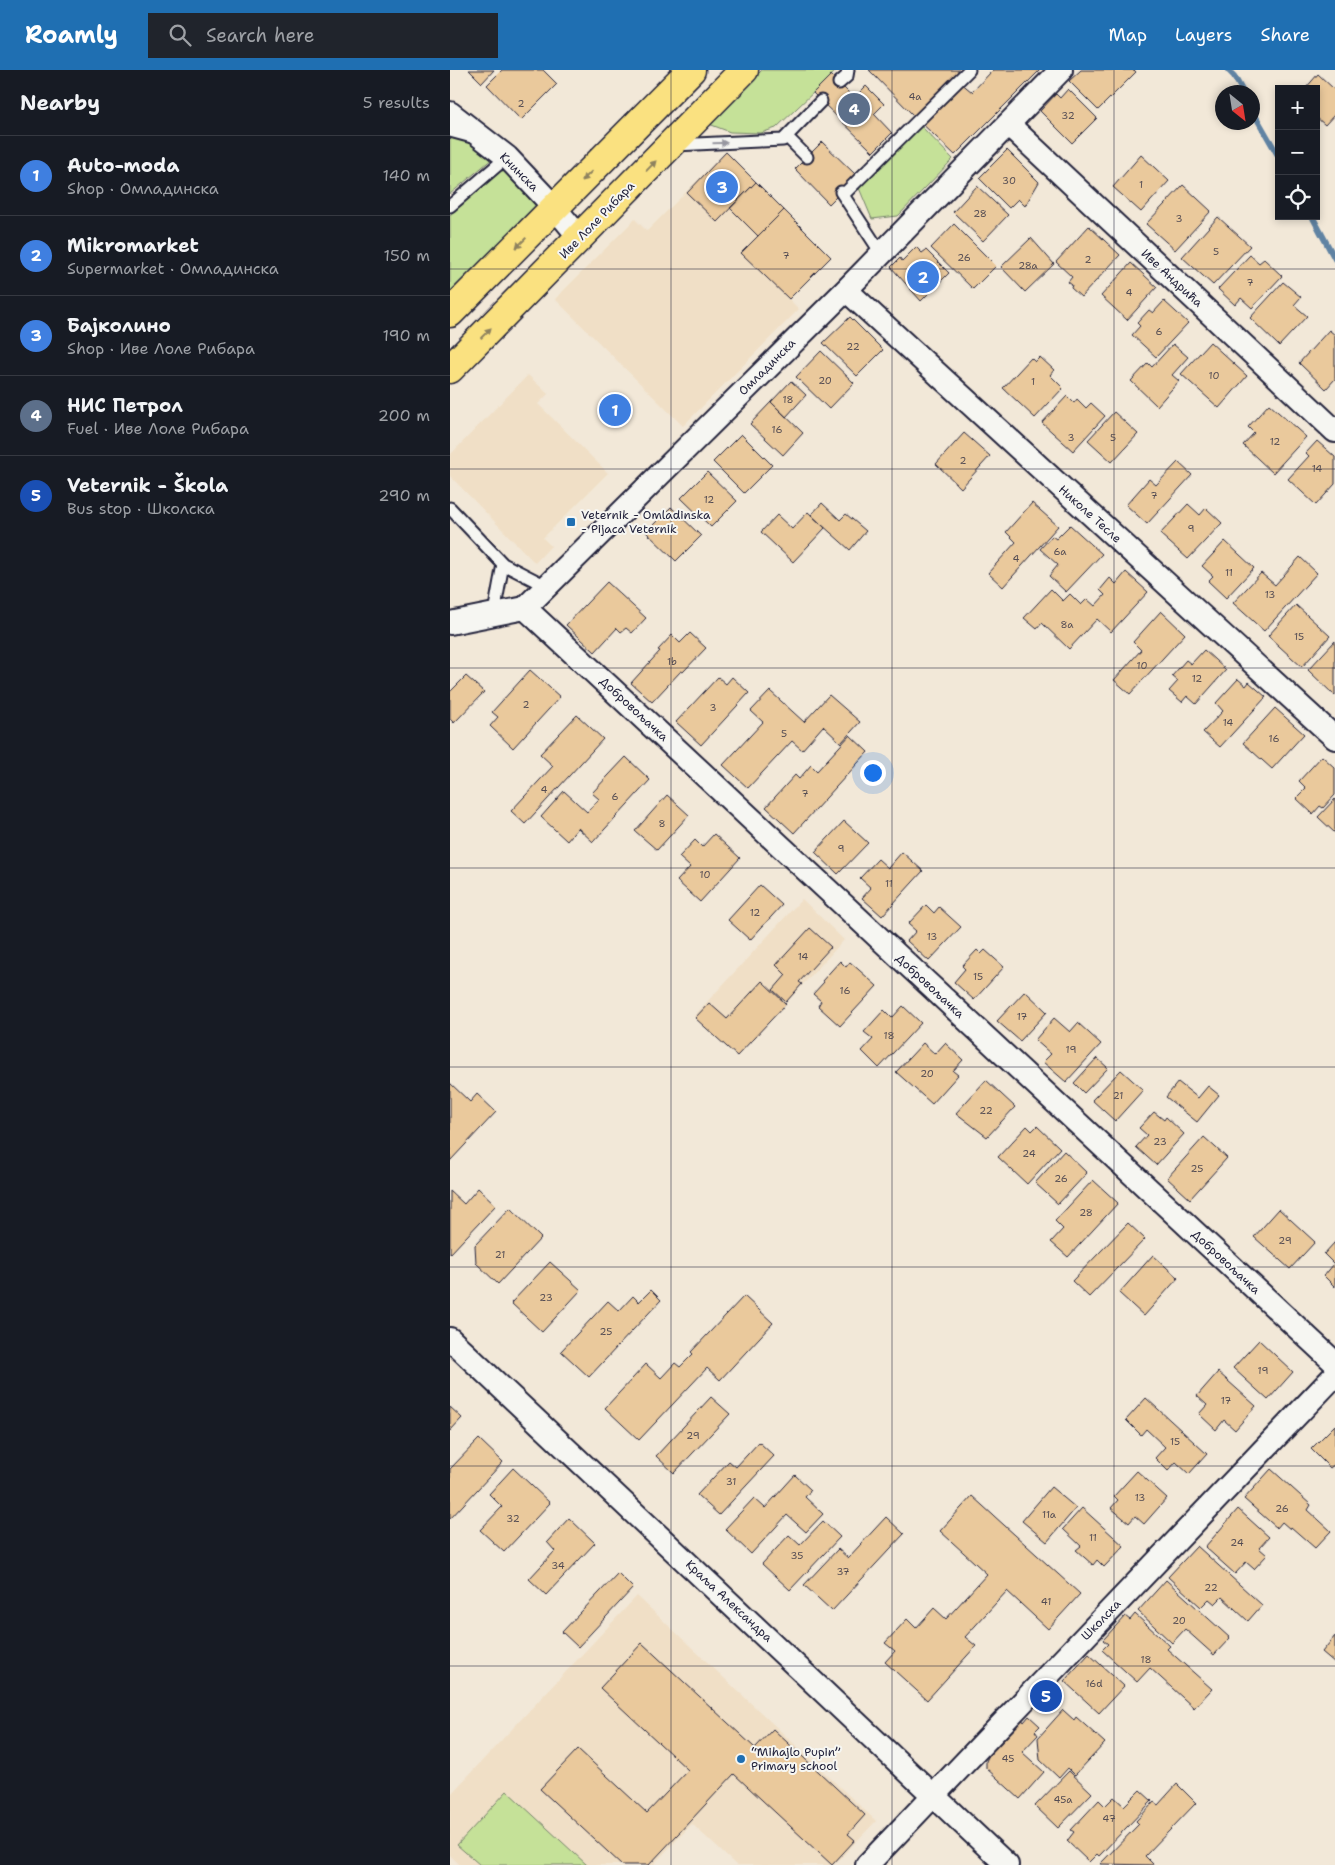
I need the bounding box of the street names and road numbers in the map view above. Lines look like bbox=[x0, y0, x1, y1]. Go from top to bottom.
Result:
street label: Книнска bbox=[496, 149, 542, 195]
street label: Иве Лоле Рибара bbox=[556, 178, 638, 262]
street label: Иве Андрића bbox=[1138, 245, 1207, 311]
street label: Омладинска bbox=[735, 335, 799, 399]
street label: Николе Тесле bbox=[1055, 482, 1125, 547]
street label: Добровољачка bbox=[596, 673, 672, 745]
street label: Добровољачка bbox=[892, 950, 968, 1022]
street label: Добровољачка bbox=[1188, 1226, 1264, 1298]
street label: Краља Александра bbox=[682, 1557, 776, 1646]
street label: Школска bbox=[1078, 1596, 1125, 1644]

